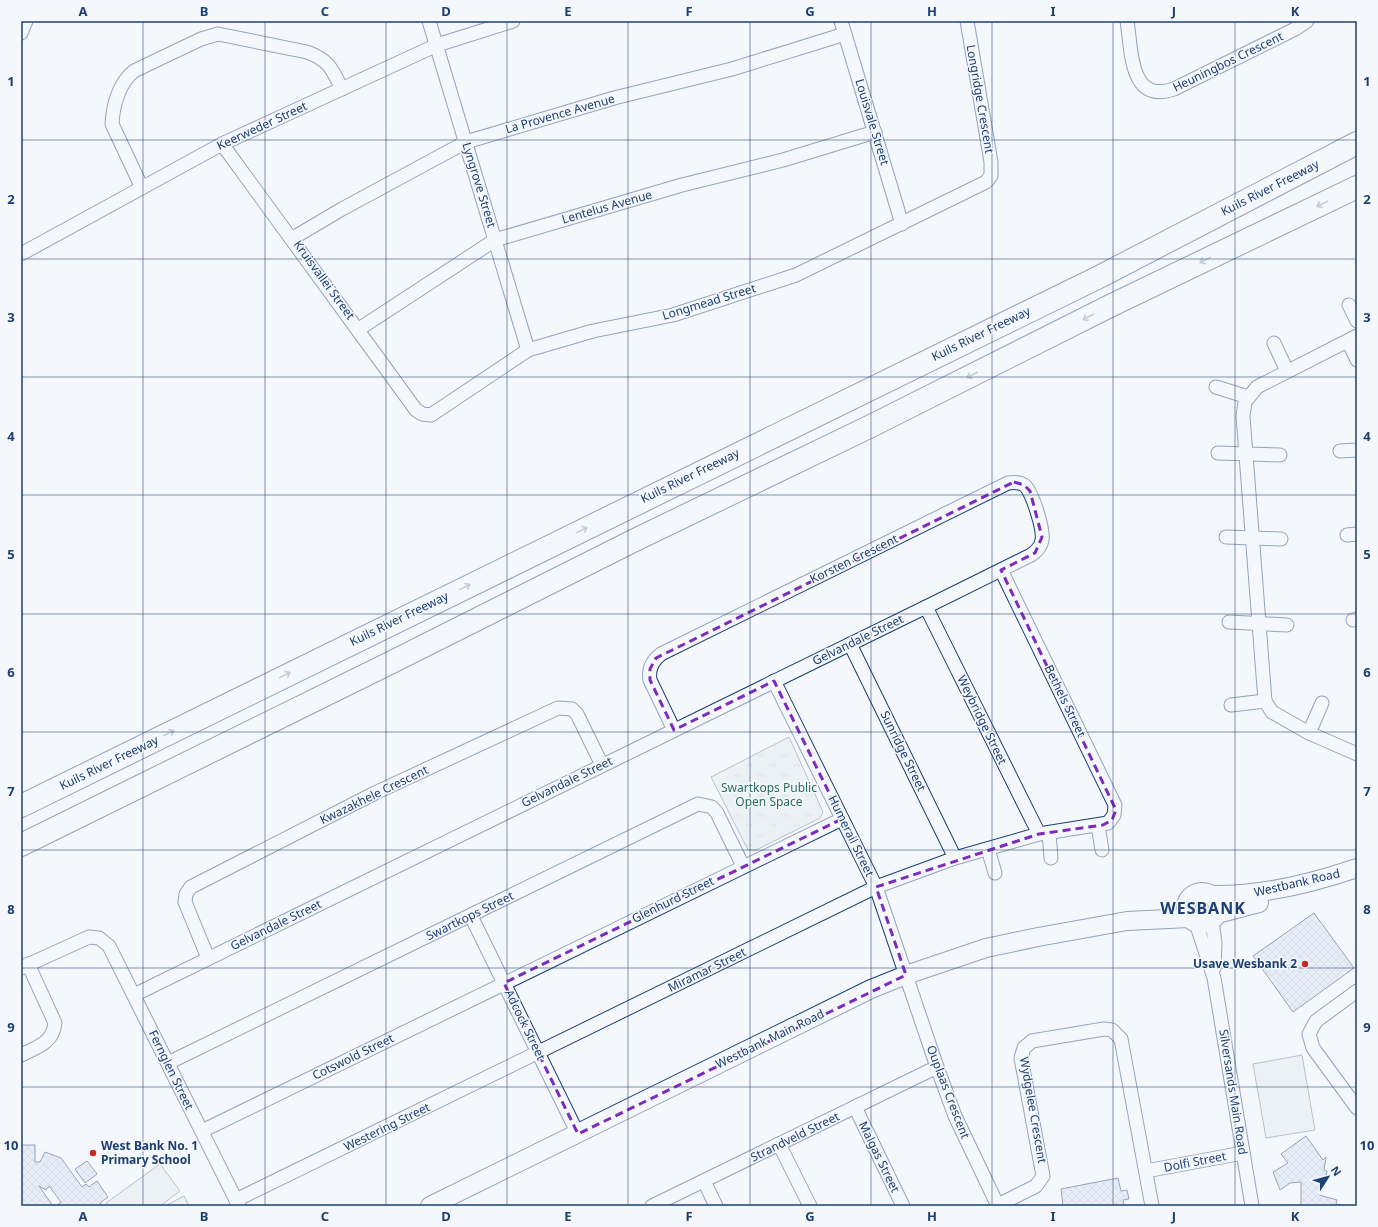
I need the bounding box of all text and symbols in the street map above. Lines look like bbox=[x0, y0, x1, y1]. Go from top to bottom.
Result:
text: A bbox=[79, 2, 88, 20]
text: B bbox=[200, 2, 208, 20]
text: C bbox=[321, 2, 329, 20]
text: D bbox=[441, 2, 451, 20]
text: E bbox=[564, 2, 572, 20]
text: F bbox=[685, 2, 693, 20]
text: G bbox=[805, 2, 815, 20]
text: H bbox=[927, 2, 937, 20]
text: I bbox=[1050, 2, 1056, 20]
text: J bbox=[1171, 2, 1176, 20]
text: K bbox=[1291, 2, 1300, 20]
street label: Heuningbos Crescent bbox=[1170, 27, 1286, 96]
street label: Longridge Crescent bbox=[963, 43, 999, 155]
text: 1 bbox=[7, 72, 15, 90]
text: 1 bbox=[1363, 72, 1371, 90]
street label: Louisvale Street bbox=[851, 77, 894, 168]
street label: La Provence Avenue bbox=[503, 90, 617, 137]
street label: Keerweder Street bbox=[214, 97, 310, 154]
street label: Lyngrove Street bbox=[458, 140, 501, 230]
street label: Kuils River Freeway bbox=[1218, 155, 1322, 220]
street label: Lentelus Avenue bbox=[560, 185, 654, 228]
text: 2 bbox=[7, 190, 15, 208]
text: 2 bbox=[1363, 190, 1371, 208]
one-way arrow bbox=[1316, 201, 1328, 208]
street label: Kruisvallei Street bbox=[290, 237, 359, 323]
one-way arrow bbox=[1199, 257, 1211, 264]
street label: Longmead Street bbox=[660, 279, 758, 324]
street label: Kuils River Freeway bbox=[929, 302, 1034, 365]
text: 3 bbox=[7, 308, 15, 326]
text: 3 bbox=[1363, 308, 1371, 326]
one-way arrow bbox=[1082, 314, 1094, 321]
one-way arrow bbox=[966, 372, 978, 380]
text: 4 bbox=[7, 427, 15, 445]
text: 4 bbox=[1363, 427, 1371, 445]
street label: Kuils River Freeway bbox=[638, 444, 743, 507]
one-way arrow bbox=[575, 525, 587, 533]
street label: Korsten Crescent bbox=[807, 530, 901, 587]
text: 5 bbox=[7, 545, 15, 563]
text: 5 bbox=[1363, 545, 1371, 563]
one-way arrow bbox=[459, 583, 471, 590]
street label: Kuils River Freeway bbox=[347, 587, 452, 650]
street label: Gelvandale Street bbox=[809, 610, 907, 669]
street label: Bethels Street bbox=[1041, 662, 1091, 740]
text: 6 bbox=[7, 663, 15, 681]
text: 6 bbox=[1363, 663, 1371, 681]
one-way arrow bbox=[279, 671, 291, 678]
street label: Weybridge Street bbox=[954, 672, 1012, 768]
street label: Sunridge Street bbox=[877, 708, 931, 794]
one-way arrow bbox=[163, 729, 175, 736]
street label: Kuils River Freeway bbox=[57, 731, 162, 794]
street label: Gelvandale Street bbox=[518, 752, 616, 811]
street label: Kwazakhele Crescent bbox=[317, 761, 431, 828]
park label: Swartkops Public Open Space bbox=[721, 779, 817, 810]
text: 7 bbox=[7, 782, 15, 800]
text: 7 bbox=[1363, 782, 1371, 800]
street label: Humerail Street bbox=[824, 792, 879, 880]
street label: Westbank Road bbox=[1252, 864, 1342, 901]
street label: Glenhurd Street bbox=[629, 872, 717, 927]
street label: Swartkops Street bbox=[423, 887, 517, 944]
street label: Gelvandale Street bbox=[227, 895, 325, 954]
district label: WESBANK bbox=[1160, 897, 1246, 919]
text: 8 bbox=[7, 900, 15, 918]
text: 8 bbox=[1363, 900, 1371, 918]
street label: Miramar Street bbox=[665, 943, 749, 996]
place label: Usave Wesbank 2 bbox=[1193, 955, 1297, 972]
marker: Usave Wesbank 2 bbox=[1300, 959, 1310, 969]
street label: Adcock Street bbox=[501, 987, 550, 1064]
street label: Westbank Main Road bbox=[713, 1005, 827, 1072]
text: 9 bbox=[7, 1018, 15, 1036]
text: 9 bbox=[1363, 1018, 1371, 1036]
street label: Fernglen Street bbox=[145, 1027, 198, 1113]
street label: Silversands Main Road bbox=[1215, 1028, 1252, 1156]
street label: Cotswold Street bbox=[309, 1029, 397, 1084]
street label: Ouplaas Crescent bbox=[923, 1043, 974, 1142]
street label: Wydgelee Crescent bbox=[1016, 1055, 1051, 1165]
street label: Westering Street bbox=[341, 1098, 433, 1155]
street label: Strandveld Street bbox=[747, 1107, 843, 1165]
street label: Malgas Street bbox=[855, 1118, 904, 1196]
text: 10 bbox=[4, 1136, 18, 1154]
text: 10 bbox=[1360, 1136, 1374, 1154]
place label: West Bank No. 1 Primary School bbox=[101, 1137, 198, 1168]
street label: Dolfi Street bbox=[1162, 1147, 1228, 1176]
marker: West Bank No. 1 Primary School bbox=[88, 1148, 98, 1158]
north arrow bbox=[1308, 1157, 1348, 1197]
text: N bbox=[1328, 1163, 1345, 1179]
text: A bbox=[79, 1207, 88, 1225]
text: B bbox=[200, 1207, 208, 1225]
text: C bbox=[321, 1207, 329, 1225]
text: D bbox=[441, 1207, 451, 1225]
text: E bbox=[564, 1207, 572, 1225]
text: F bbox=[685, 1207, 693, 1225]
text: G bbox=[805, 1207, 815, 1225]
text: H bbox=[927, 1207, 937, 1225]
text: I bbox=[1050, 1207, 1056, 1225]
text: J bbox=[1171, 1207, 1176, 1225]
text: K bbox=[1291, 1207, 1300, 1225]

